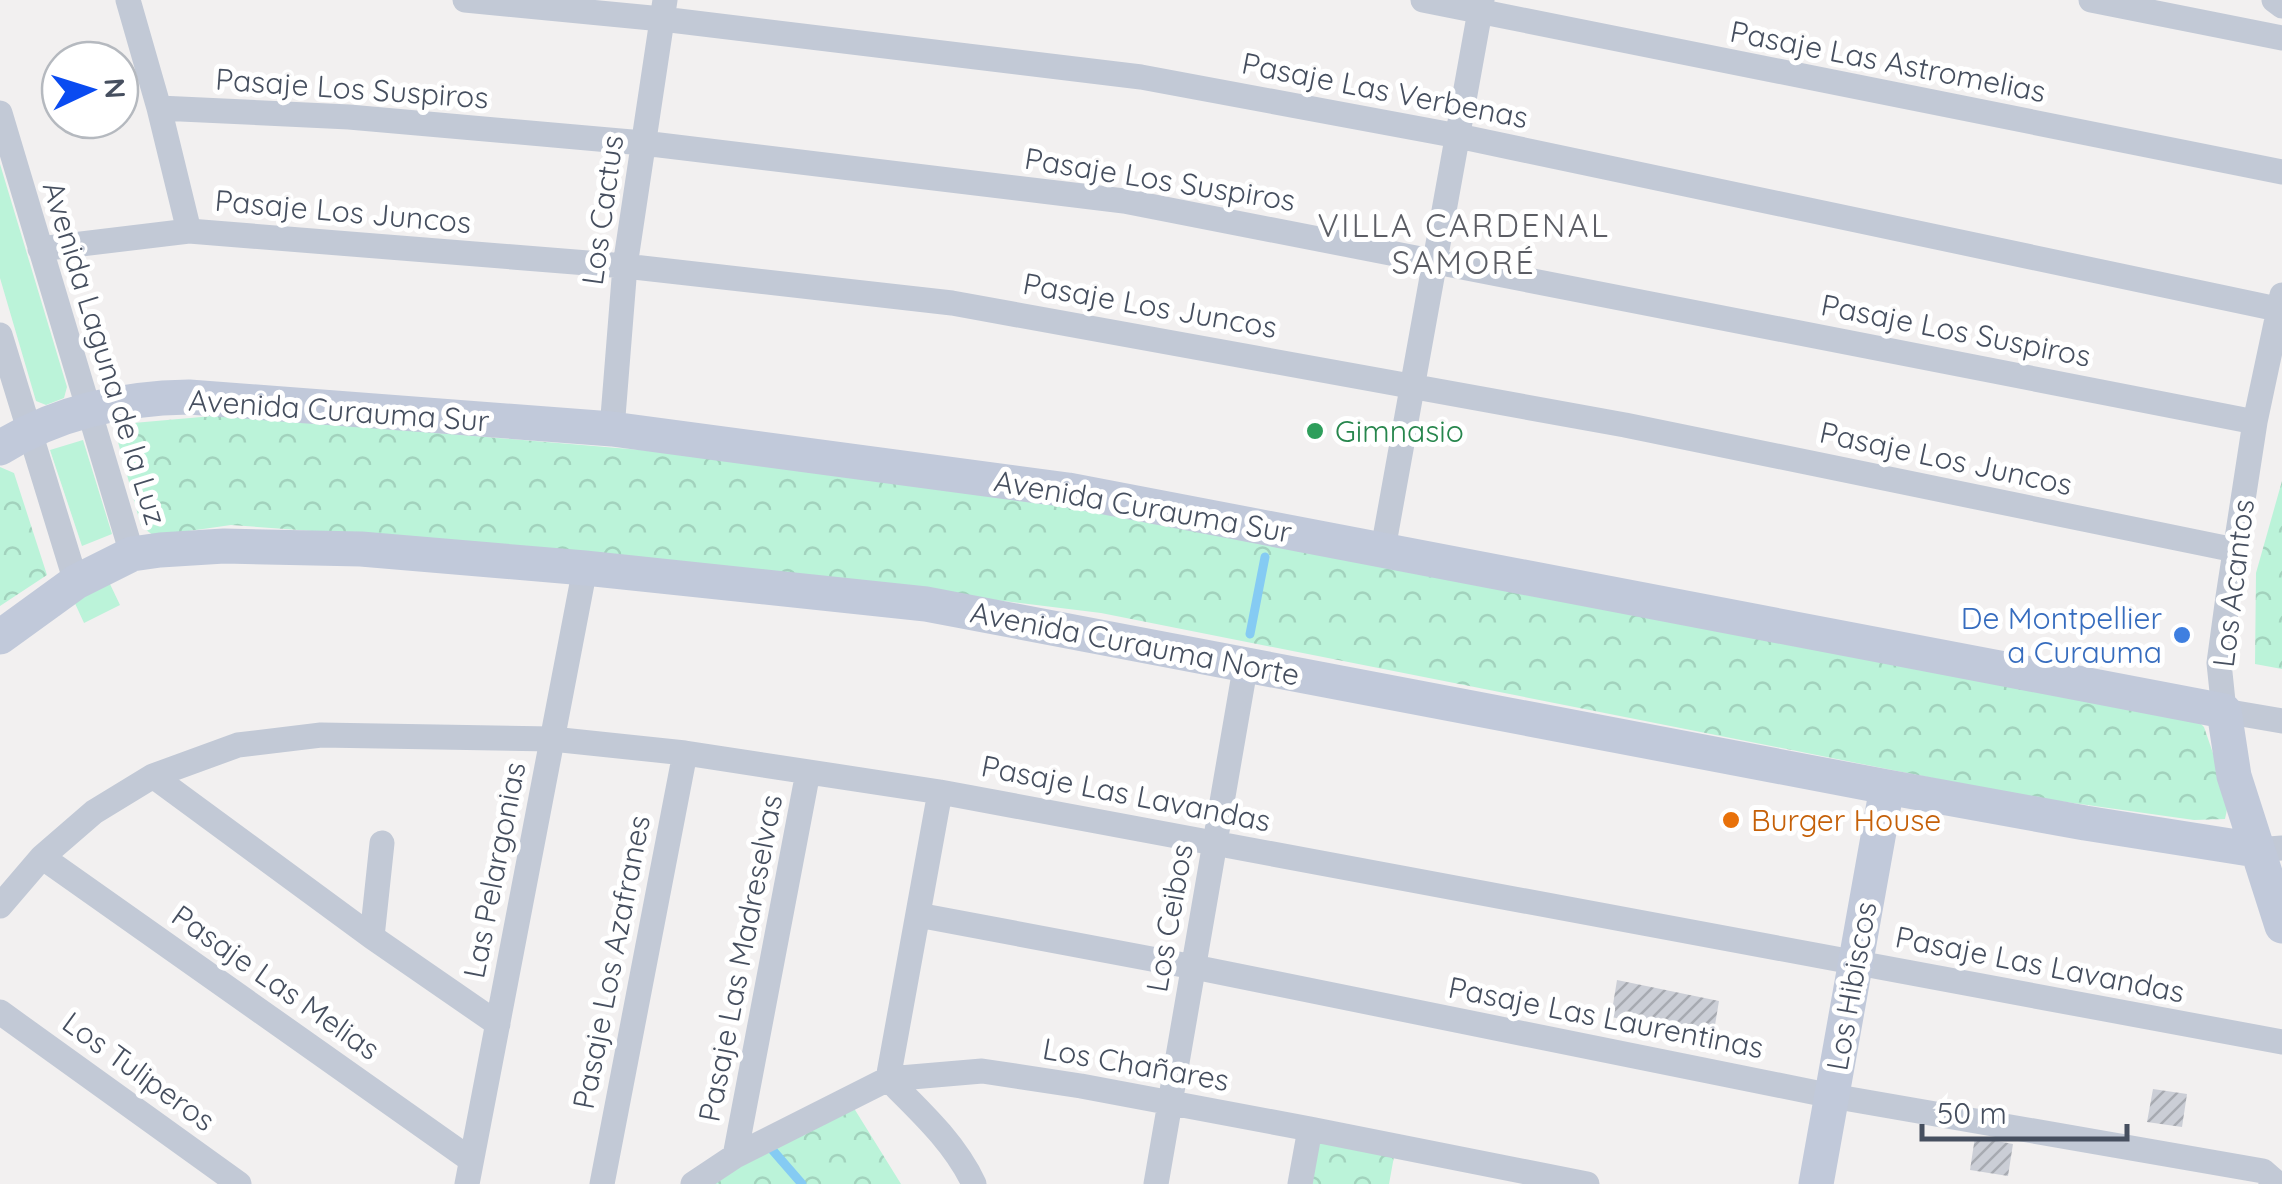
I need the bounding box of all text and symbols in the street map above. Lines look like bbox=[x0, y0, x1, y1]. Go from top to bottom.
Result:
street label: Pasaje Las Astromelias bbox=[1727, 12, 2049, 110]
north arrow bbox=[40, 40, 140, 140]
street label: Pasaje Las Verbenas bbox=[1239, 44, 1531, 136]
street label: Pasaje Los Suspiros bbox=[214, 60, 490, 116]
text: N bbox=[97, 77, 134, 100]
street label: Los Cactus bbox=[573, 133, 631, 287]
street label: Pasaje Los Suspiros bbox=[1022, 139, 1298, 219]
street label: Avenida Laguna de la Luz bbox=[35, 177, 175, 529]
street label: Pasaje Los Juncos bbox=[213, 181, 473, 241]
district label: VILLA CARDENAL SAMORÉ bbox=[1317, 205, 1611, 282]
street label: Pasaje Los Juncos bbox=[1020, 264, 1280, 346]
street label: Pasaje Los Suspiros bbox=[1818, 285, 2094, 375]
street label: Avenida Curauma Sur bbox=[187, 381, 491, 440]
place label: Gimnasio bbox=[1335, 412, 1464, 450]
street label: Pasaje Los Juncos bbox=[1816, 413, 2076, 503]
marker: Gimnasio bbox=[1304, 420, 1326, 442]
street label: Avenida Curauma Sur bbox=[991, 461, 1295, 551]
street label: Los Acantos bbox=[2204, 497, 2262, 669]
street label: Avenida Curauma Norte bbox=[967, 592, 1303, 694]
place label: De Montpellier a Curauma bbox=[1961, 599, 2162, 671]
marker: De Montpellier a Curauma bbox=[2171, 624, 2193, 646]
street label: Pasaje Las Lavandas bbox=[978, 746, 1274, 840]
street label: Las Pelargonias bbox=[454, 759, 534, 981]
street label: Pasaje Las Madreselvas bbox=[690, 791, 790, 1125]
place label: Burger House bbox=[1751, 801, 1941, 839]
marker: Burger House bbox=[1720, 809, 1742, 831]
street label: Pasaje Los Azafranes bbox=[564, 812, 658, 1112]
street label: Los Ceibos bbox=[1137, 841, 1201, 995]
street label: Pasaje Las Melias bbox=[165, 896, 387, 1068]
street label: Los Hibiscos bbox=[1817, 899, 1885, 1073]
street label: Pasaje Las Lavandas bbox=[1892, 917, 2188, 1011]
street label: Pasaje Las Laurentinas bbox=[1445, 968, 1767, 1066]
street label: Los Tuliperos bbox=[55, 1003, 223, 1139]
street label: Los Chañares bbox=[1040, 1029, 1232, 1099]
scale bar bbox=[1922, 1079, 2127, 1141]
text: 50 m bbox=[1937, 1094, 2007, 1132]

